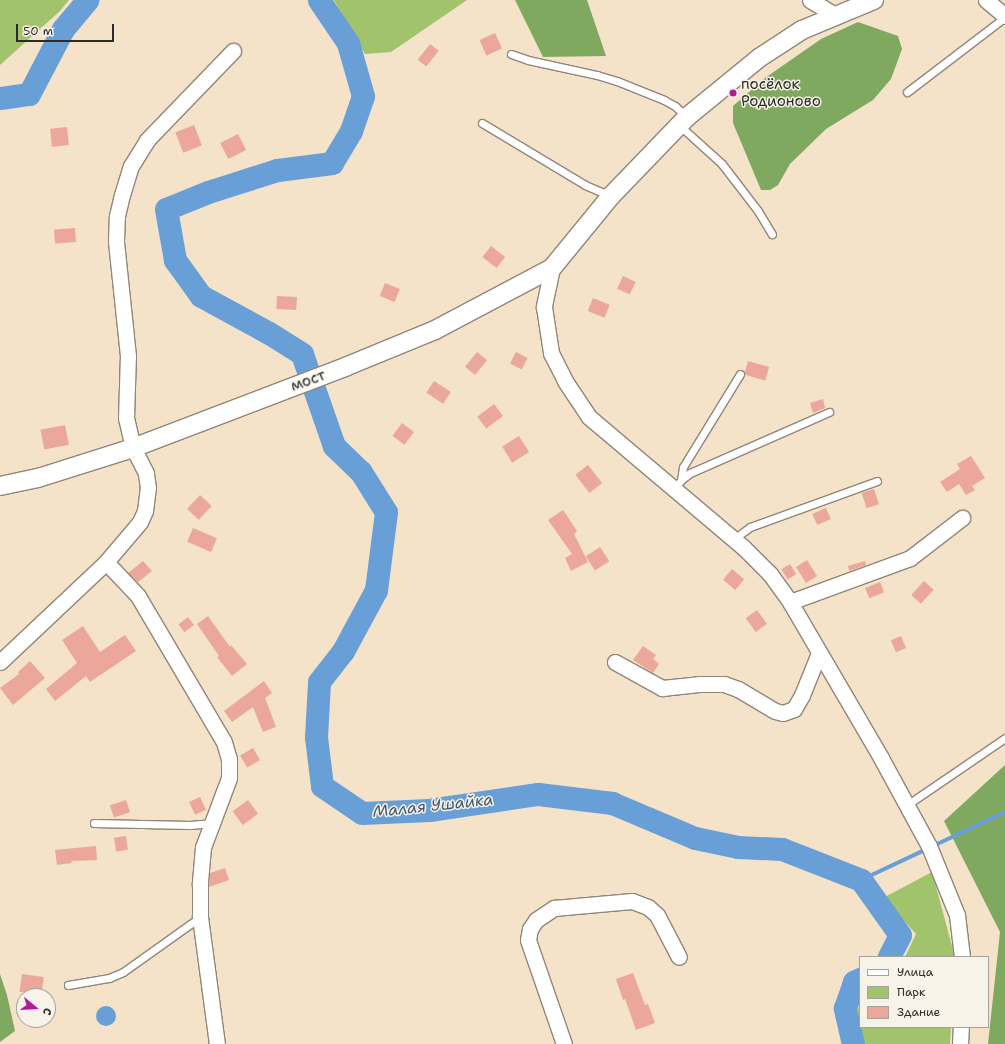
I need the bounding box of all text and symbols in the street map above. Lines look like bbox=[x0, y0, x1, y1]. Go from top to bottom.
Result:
scale bar bbox=[18, 16, 116, 42]
text: 50 m bbox=[23, 23, 53, 39]
place label: посёлок Родионово bbox=[741, 75, 821, 110]
marker: посёлок Родионово bbox=[728, 88, 738, 98]
street label: мост bbox=[288, 366, 328, 396]
water label: Малая Ушайка bbox=[372, 790, 494, 822]
legend bbox=[859, 956, 989, 1028]
text: Улица bbox=[897, 964, 933, 980]
text: Парк bbox=[897, 984, 925, 1000]
north arrow bbox=[16, 988, 56, 1028]
text: Здание bbox=[897, 1004, 940, 1020]
text: С bbox=[39, 1006, 55, 1017]

